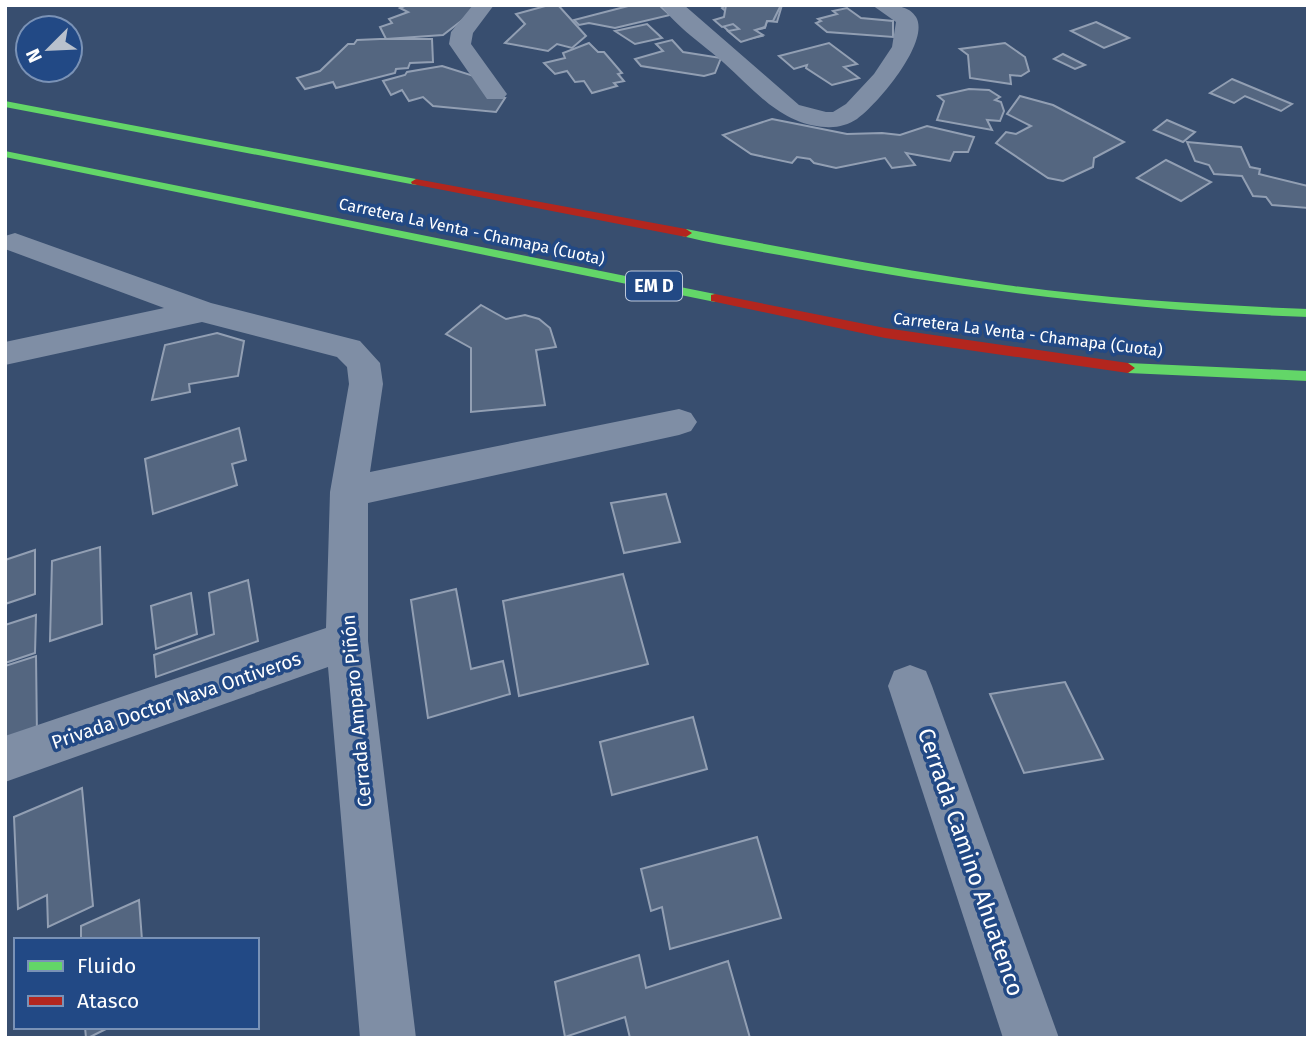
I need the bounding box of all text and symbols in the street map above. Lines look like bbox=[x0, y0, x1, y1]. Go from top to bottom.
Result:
north arrow bbox=[14, 14, 84, 84]
text: N bbox=[21, 45, 47, 66]
street label: Carretera La Venta - Chamapa (Cuota) bbox=[337, 194, 607, 269]
road number: EM D bbox=[626, 272, 682, 300]
street label: Carretera La Venta - Chamapa (Cuota) bbox=[892, 309, 1164, 360]
street label: Cerrada Amparo Piñón bbox=[337, 614, 376, 808]
street label: Privada Doctor Nava Ontiveros bbox=[48, 647, 304, 754]
street label: Cerrada Camino Ahuatenco bbox=[912, 724, 1030, 1000]
legend bbox=[14, 938, 259, 1029]
text: Fluido bbox=[77, 953, 136, 979]
text: Atasco bbox=[77, 988, 139, 1014]

